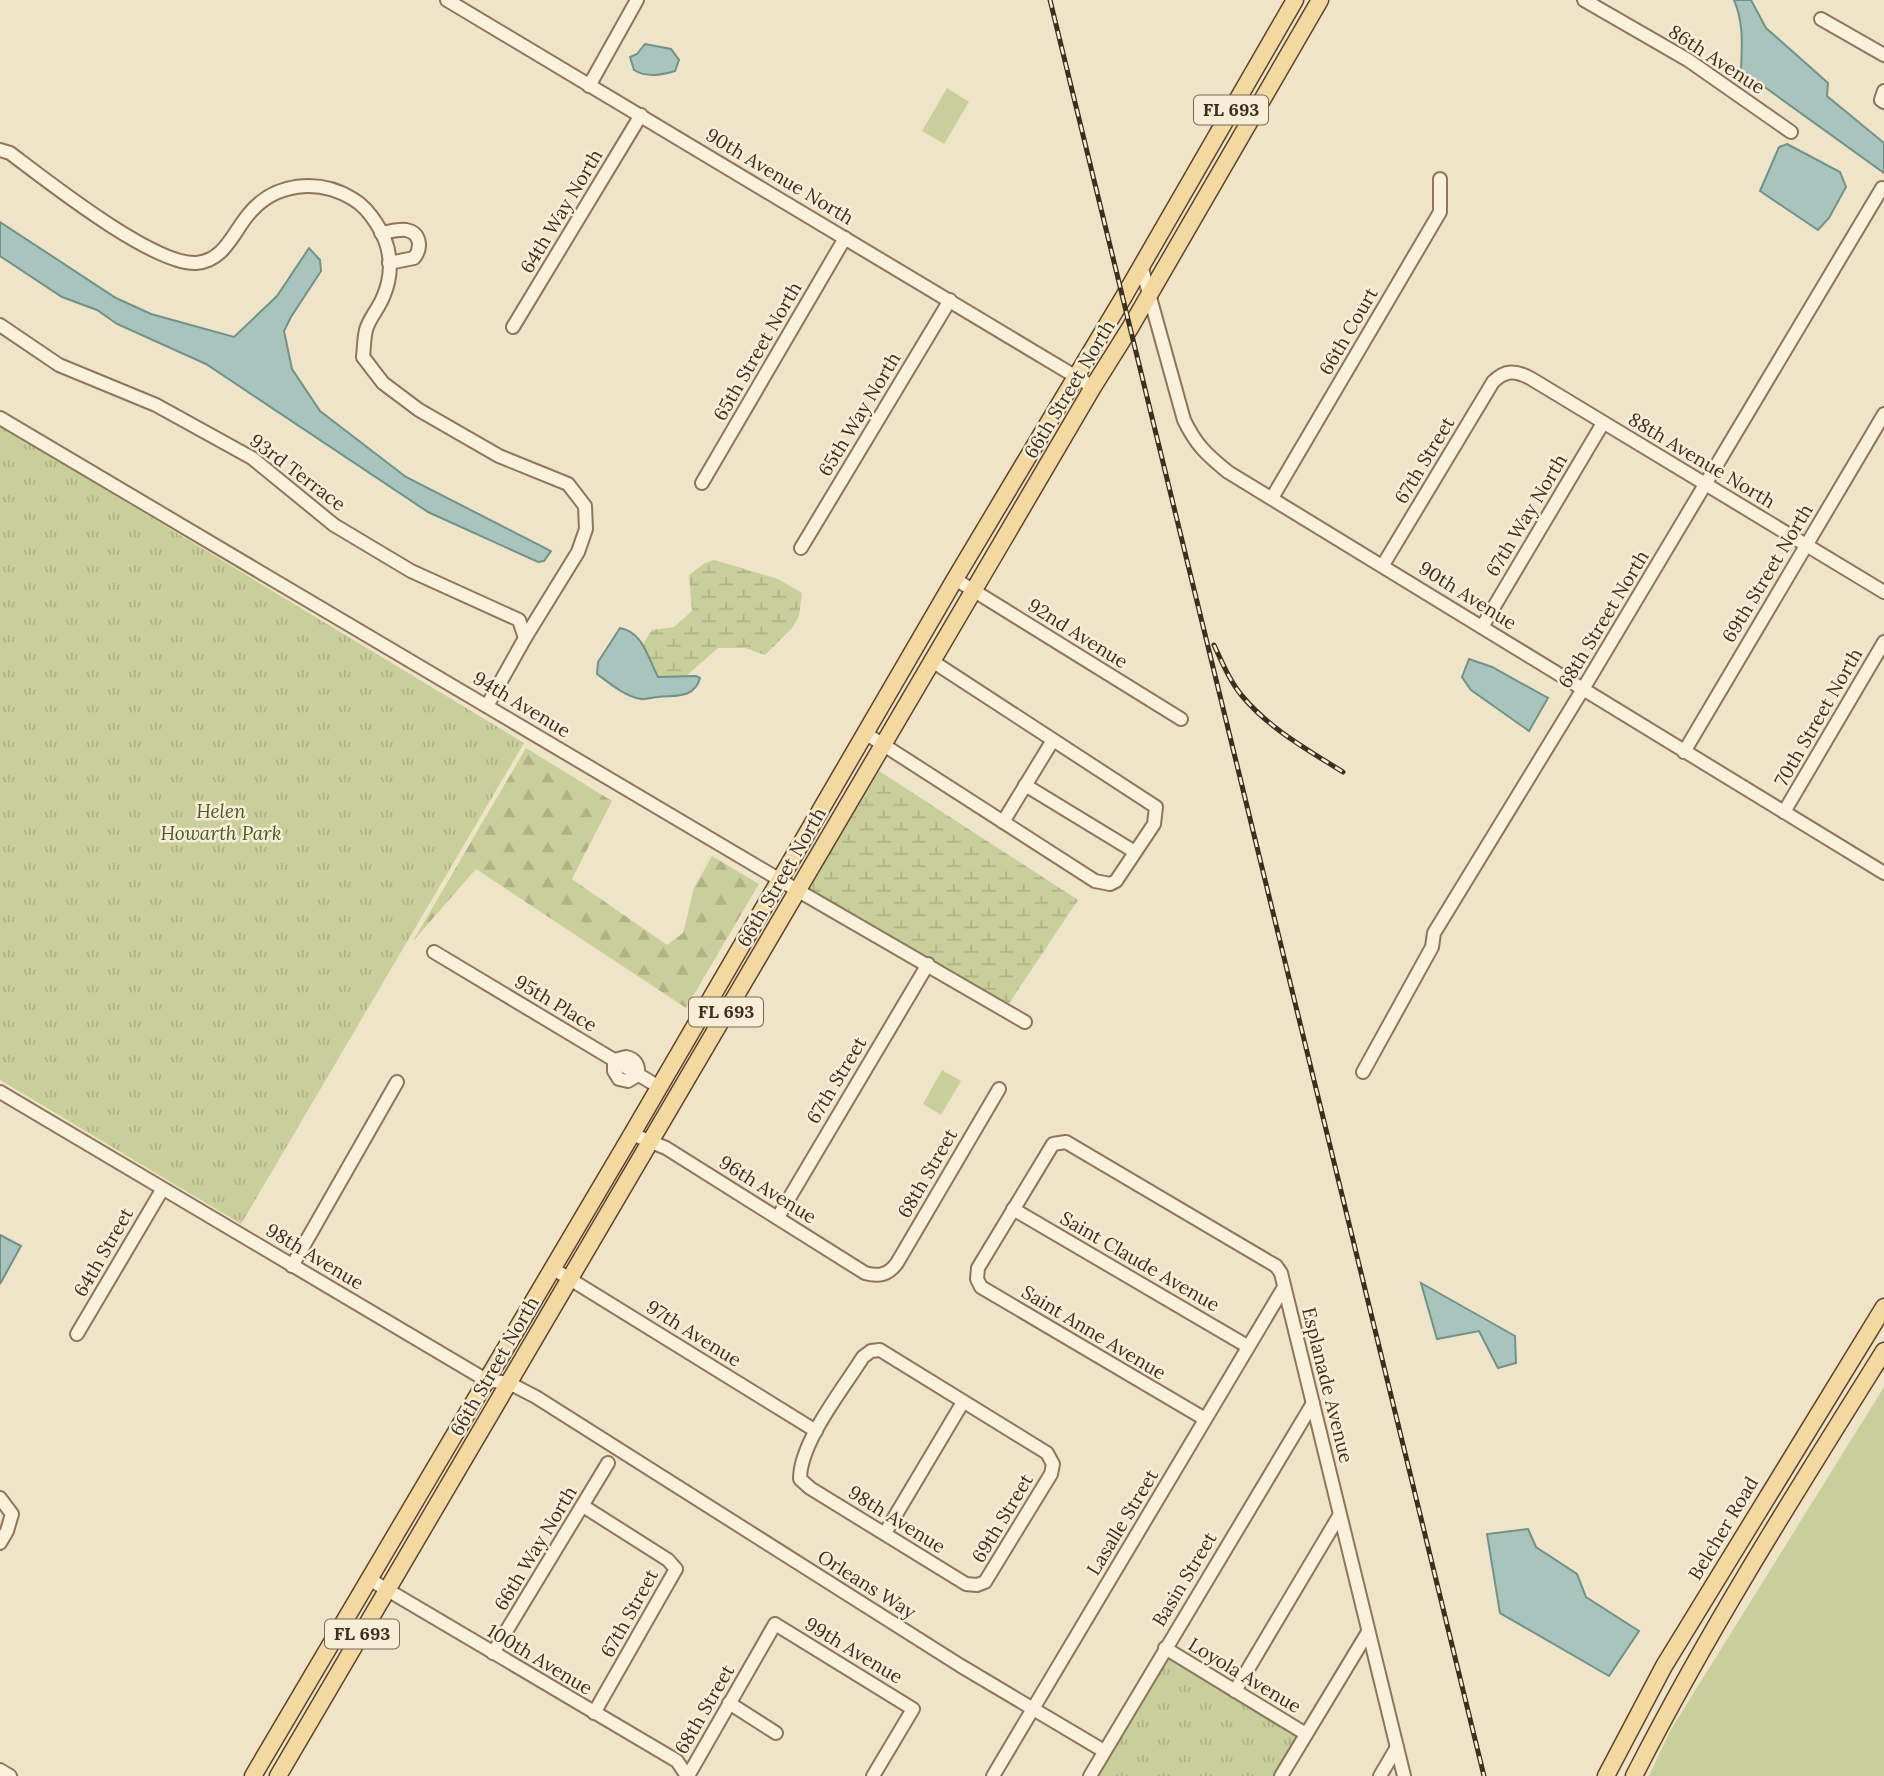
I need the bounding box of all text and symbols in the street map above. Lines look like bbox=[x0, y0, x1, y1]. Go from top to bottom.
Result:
street label: 86th Avenue bbox=[1664, 19, 1770, 99]
road number: FL 693 bbox=[1194, 96, 1268, 124]
street label: 90th Avenue North bbox=[702, 122, 858, 230]
street label: 64th Way North bbox=[515, 145, 607, 277]
street label: 65th Street North bbox=[707, 277, 807, 425]
street label: 66th Court bbox=[1313, 282, 1383, 379]
street label: 66th Street North bbox=[1018, 316, 1120, 462]
street label: 65th Way North bbox=[813, 348, 905, 480]
street label: 88th Avenue North bbox=[1624, 407, 1780, 513]
street label: 67th Street bbox=[1389, 412, 1460, 508]
street label: 93rd Terrace bbox=[245, 428, 351, 516]
street label: 67th Way North bbox=[1480, 449, 1572, 581]
street label: 69th Street North bbox=[1716, 500, 1818, 646]
street label: 68th Street North bbox=[1552, 546, 1654, 692]
street label: 90th Avenue bbox=[1415, 555, 1521, 635]
street label: 92nd Avenue bbox=[1023, 593, 1133, 673]
street label: 70th Street North bbox=[1769, 644, 1867, 790]
street label: 94th Avenue bbox=[469, 666, 575, 742]
park label: Helen Howarth Park bbox=[160, 799, 282, 845]
street label: 66th Street North bbox=[731, 803, 831, 951]
street label: 95th Place bbox=[510, 969, 602, 1037]
road number: FL 693 bbox=[689, 998, 763, 1027]
street label: 67th Street bbox=[801, 1032, 872, 1128]
street label: 68th Street bbox=[892, 1123, 963, 1222]
street label: 96th Avenue bbox=[715, 1150, 821, 1228]
street label: 64th Street bbox=[68, 1203, 138, 1301]
street label: Saint Claude Avenue bbox=[1056, 1206, 1224, 1316]
street label: 98th Avenue bbox=[262, 1217, 368, 1295]
street label: Saint Anne Avenue bbox=[1017, 1279, 1171, 1385]
street label: 66th Street North bbox=[444, 1292, 544, 1440]
street label: 97th Avenue bbox=[642, 1294, 746, 1372]
street label: Esplanade Avenue bbox=[1297, 1305, 1359, 1465]
street label: Lasalle Street bbox=[1081, 1464, 1163, 1579]
street label: 69th Street bbox=[966, 1469, 1038, 1567]
street label: Belcher Road bbox=[1683, 1472, 1763, 1584]
street label: 98th Avenue bbox=[844, 1480, 950, 1558]
street label: 66th Way North bbox=[488, 1481, 582, 1615]
street label: Basin Street bbox=[1146, 1527, 1222, 1631]
street label: Orleans Way bbox=[813, 1544, 921, 1624]
street label: 67th Street bbox=[595, 1564, 663, 1661]
street label: 99th Avenue bbox=[801, 1611, 907, 1689]
street label: 100th Avenue bbox=[483, 1618, 597, 1700]
road number: FL 693 bbox=[325, 1619, 399, 1648]
street label: Loyola Avenue bbox=[1184, 1632, 1306, 1718]
street label: 68th Street bbox=[669, 1659, 740, 1758]

